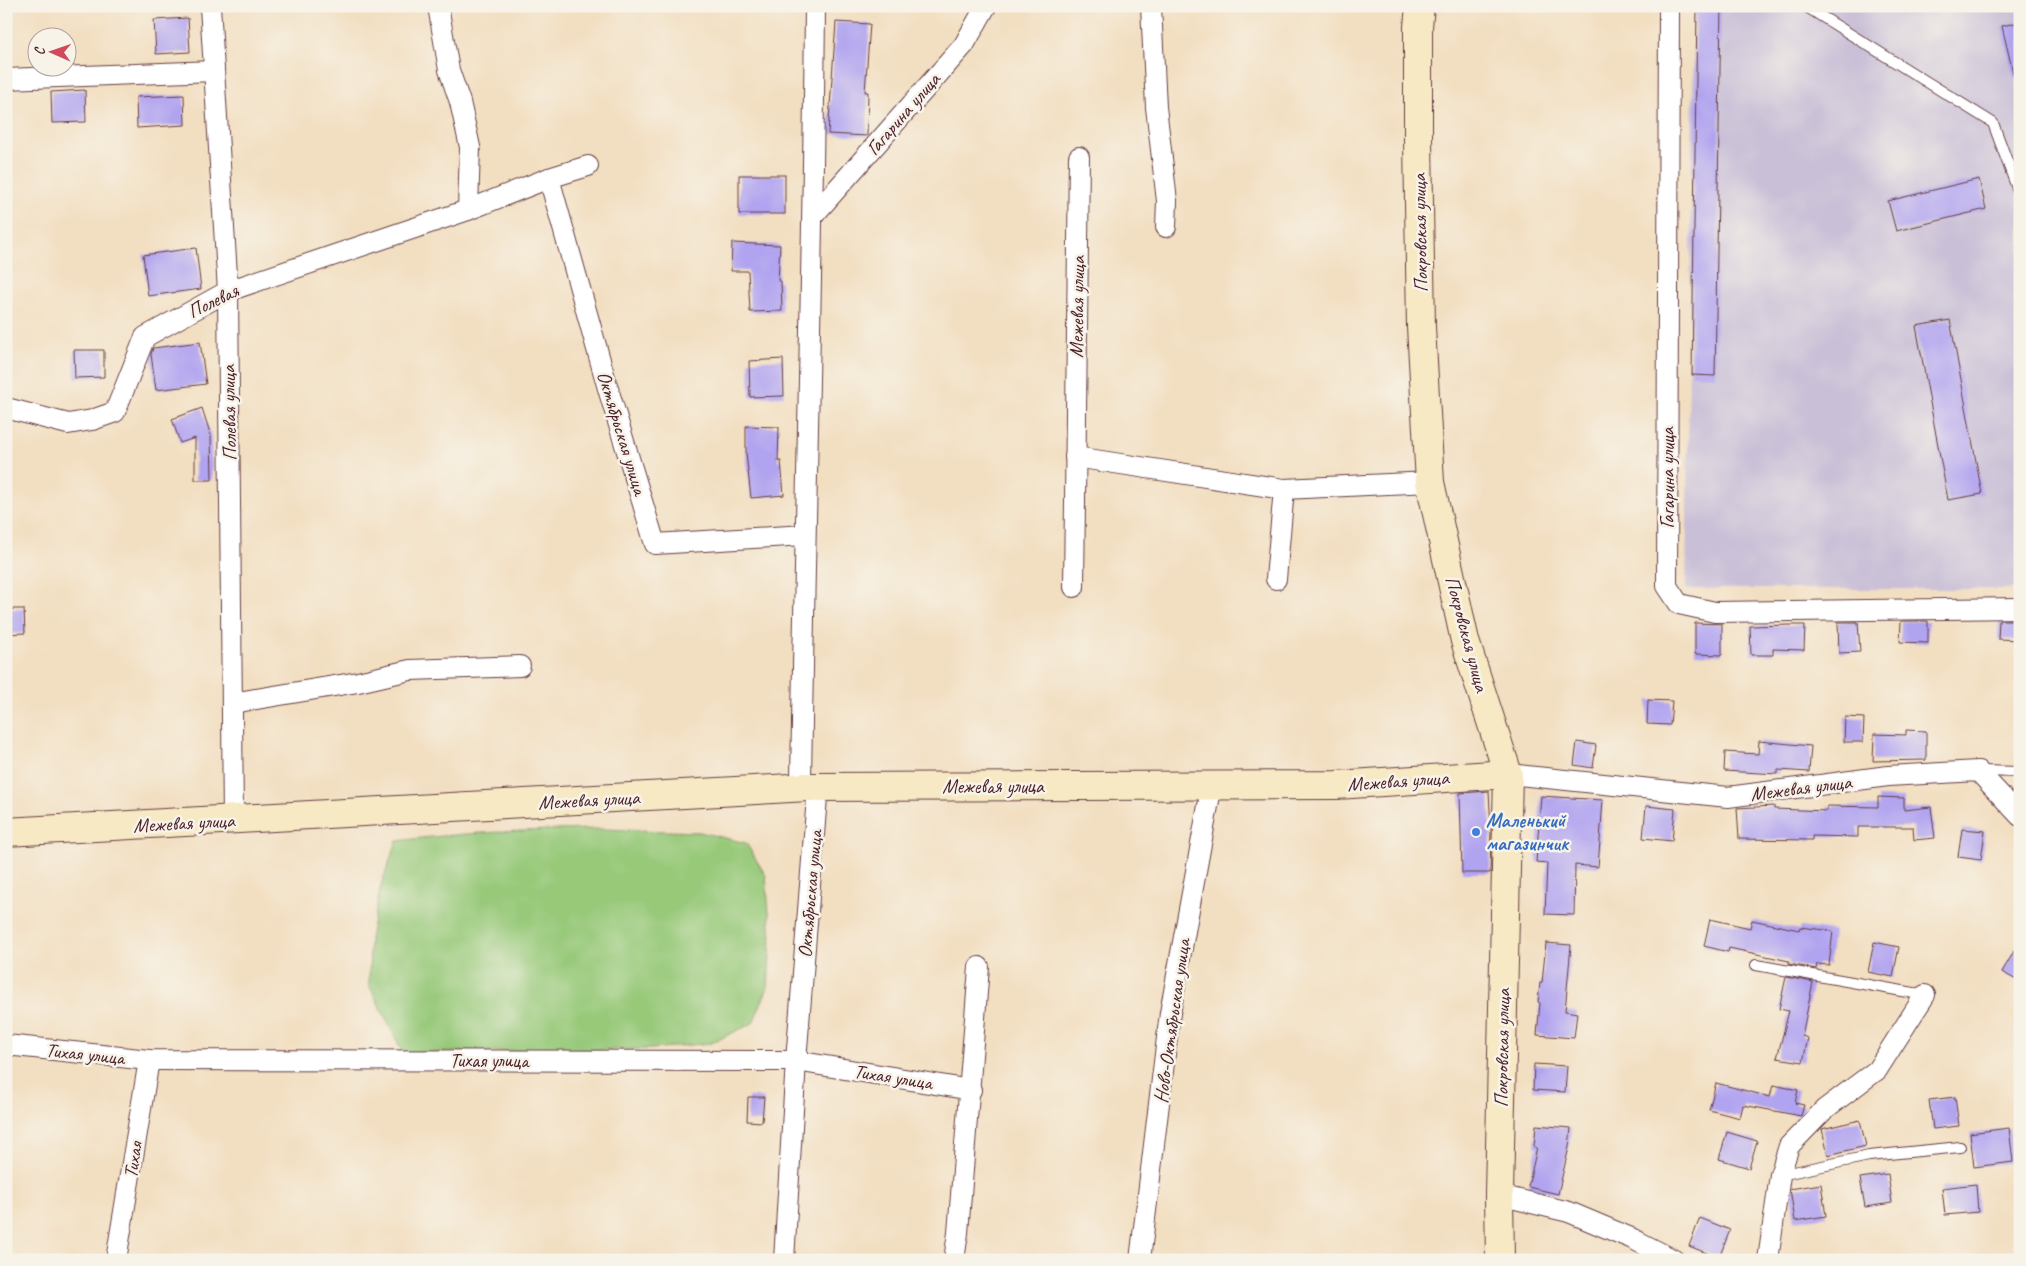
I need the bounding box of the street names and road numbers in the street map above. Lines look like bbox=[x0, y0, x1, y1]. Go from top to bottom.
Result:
street label: Гагарина улица bbox=[860, 67, 946, 160]
street label: Покровская улица bbox=[1406, 172, 1434, 293]
street label: Межевая улица bbox=[1064, 255, 1090, 358]
street label: Полевая bbox=[183, 278, 243, 324]
street label: Полевая улица bbox=[216, 364, 242, 461]
street label: Октябрьская улица bbox=[591, 368, 653, 499]
street label: Гагарина улица bbox=[1655, 426, 1680, 529]
street label: Покровская улица bbox=[1440, 573, 1495, 696]
street label: Межевая улица bbox=[1346, 765, 1451, 797]
street label: Межевая улица bbox=[1749, 769, 1854, 807]
street label: Межевая улица bbox=[942, 774, 1045, 799]
street label: Межевая улица bbox=[538, 785, 642, 815]
street label: Межевая улица bbox=[133, 808, 237, 838]
street label: Октябрьская улица bbox=[792, 827, 828, 959]
street label: Ново-Октябрьская улица bbox=[1148, 935, 1196, 1105]
street label: Покровская улица bbox=[1488, 987, 1516, 1108]
street label: Тихая улица bbox=[44, 1037, 127, 1071]
street label: Тихая улица bbox=[450, 1048, 530, 1073]
street label: Тихая улица bbox=[852, 1058, 936, 1096]
street label: Тихая bbox=[118, 1138, 149, 1180]

